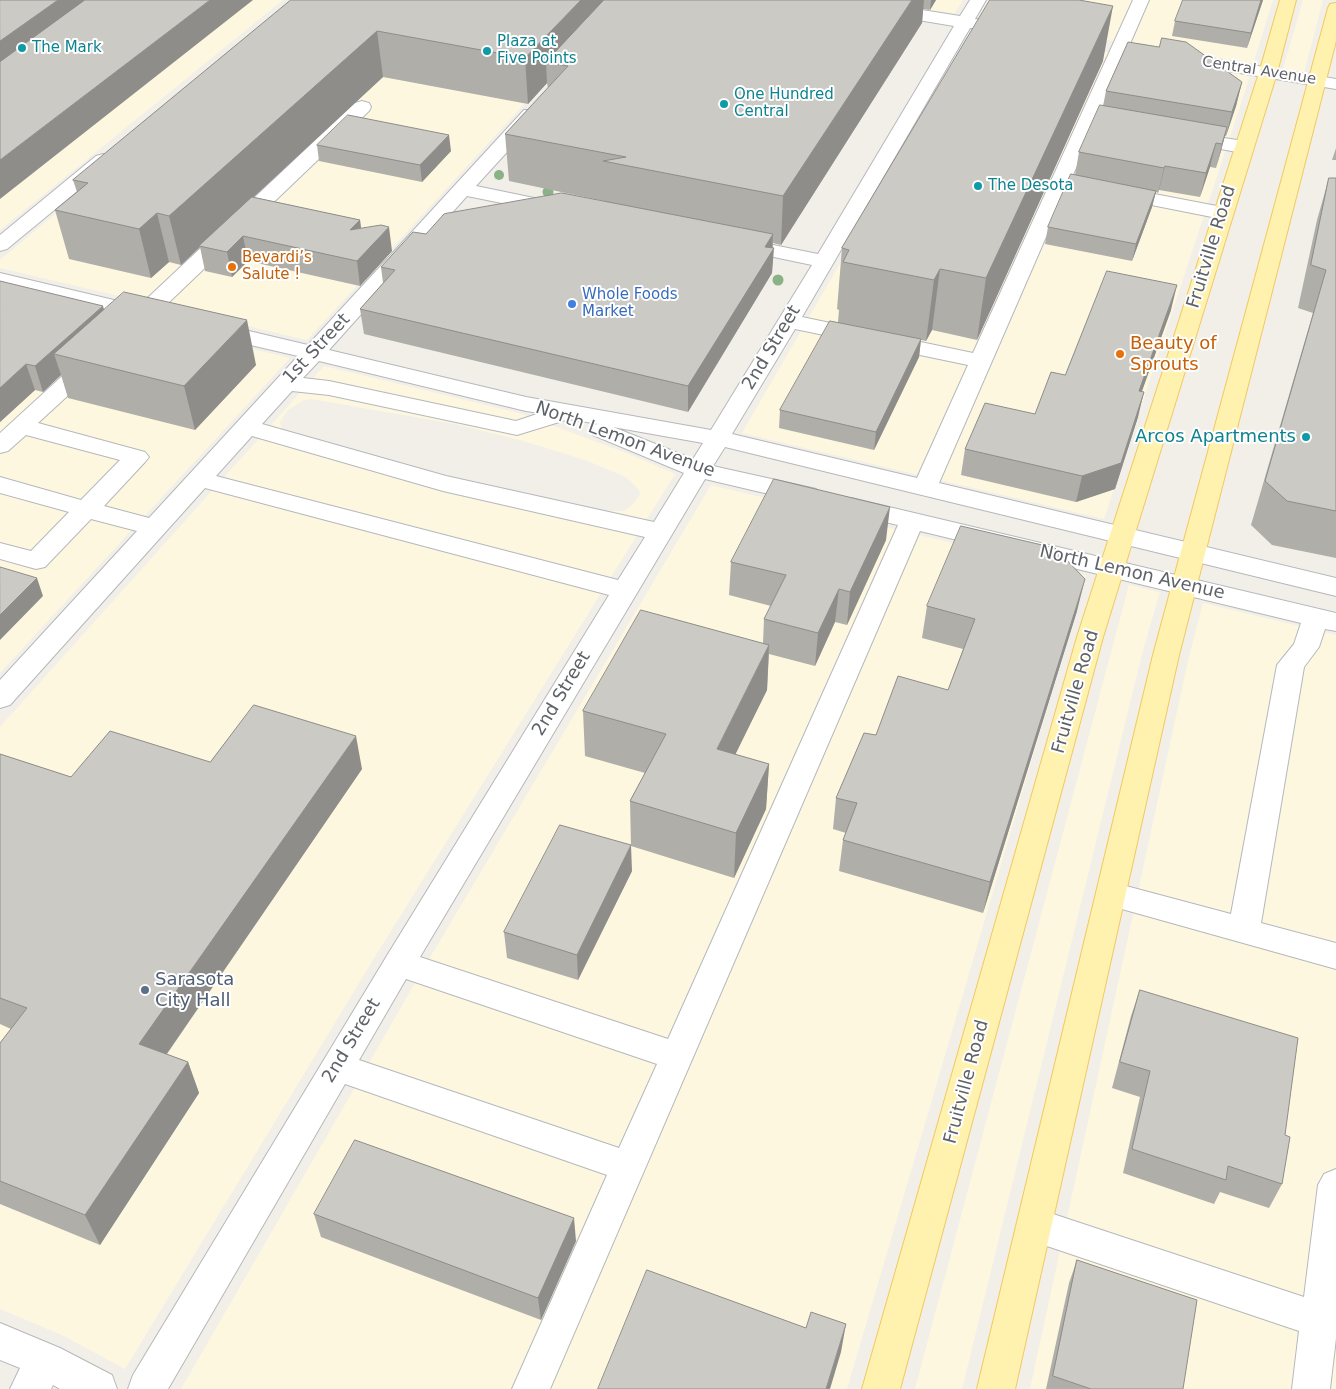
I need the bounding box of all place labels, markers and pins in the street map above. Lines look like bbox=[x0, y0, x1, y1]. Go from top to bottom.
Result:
place label: Plaza at Five Points bbox=[497, 33, 577, 68]
place label: The Mark bbox=[32, 39, 102, 57]
marker: The Mark bbox=[16, 42, 28, 54]
marker: Plaza at Five Points bbox=[481, 45, 493, 57]
place label: One Hundred Central bbox=[734, 86, 834, 121]
marker: One Hundred Central bbox=[718, 98, 730, 110]
place label: The Desota bbox=[988, 177, 1074, 195]
marker: The Desota bbox=[972, 180, 984, 192]
place label: Bevardi’s Salute ! bbox=[242, 249, 312, 284]
marker: Bevardi’s Salute ! bbox=[226, 261, 238, 273]
place label: Whole Foods Market bbox=[582, 286, 677, 321]
marker: Whole Foods Market bbox=[566, 298, 578, 310]
place label: Beauty of Sprouts bbox=[1130, 333, 1217, 376]
marker: Beauty of Sprouts bbox=[1114, 348, 1126, 360]
place label: Arcos Apartments bbox=[1135, 426, 1296, 448]
marker: Arcos Apartments bbox=[1300, 431, 1312, 443]
place label: Sarasota City Hall bbox=[155, 969, 234, 1012]
marker: Sarasota City Hall bbox=[139, 984, 151, 996]

